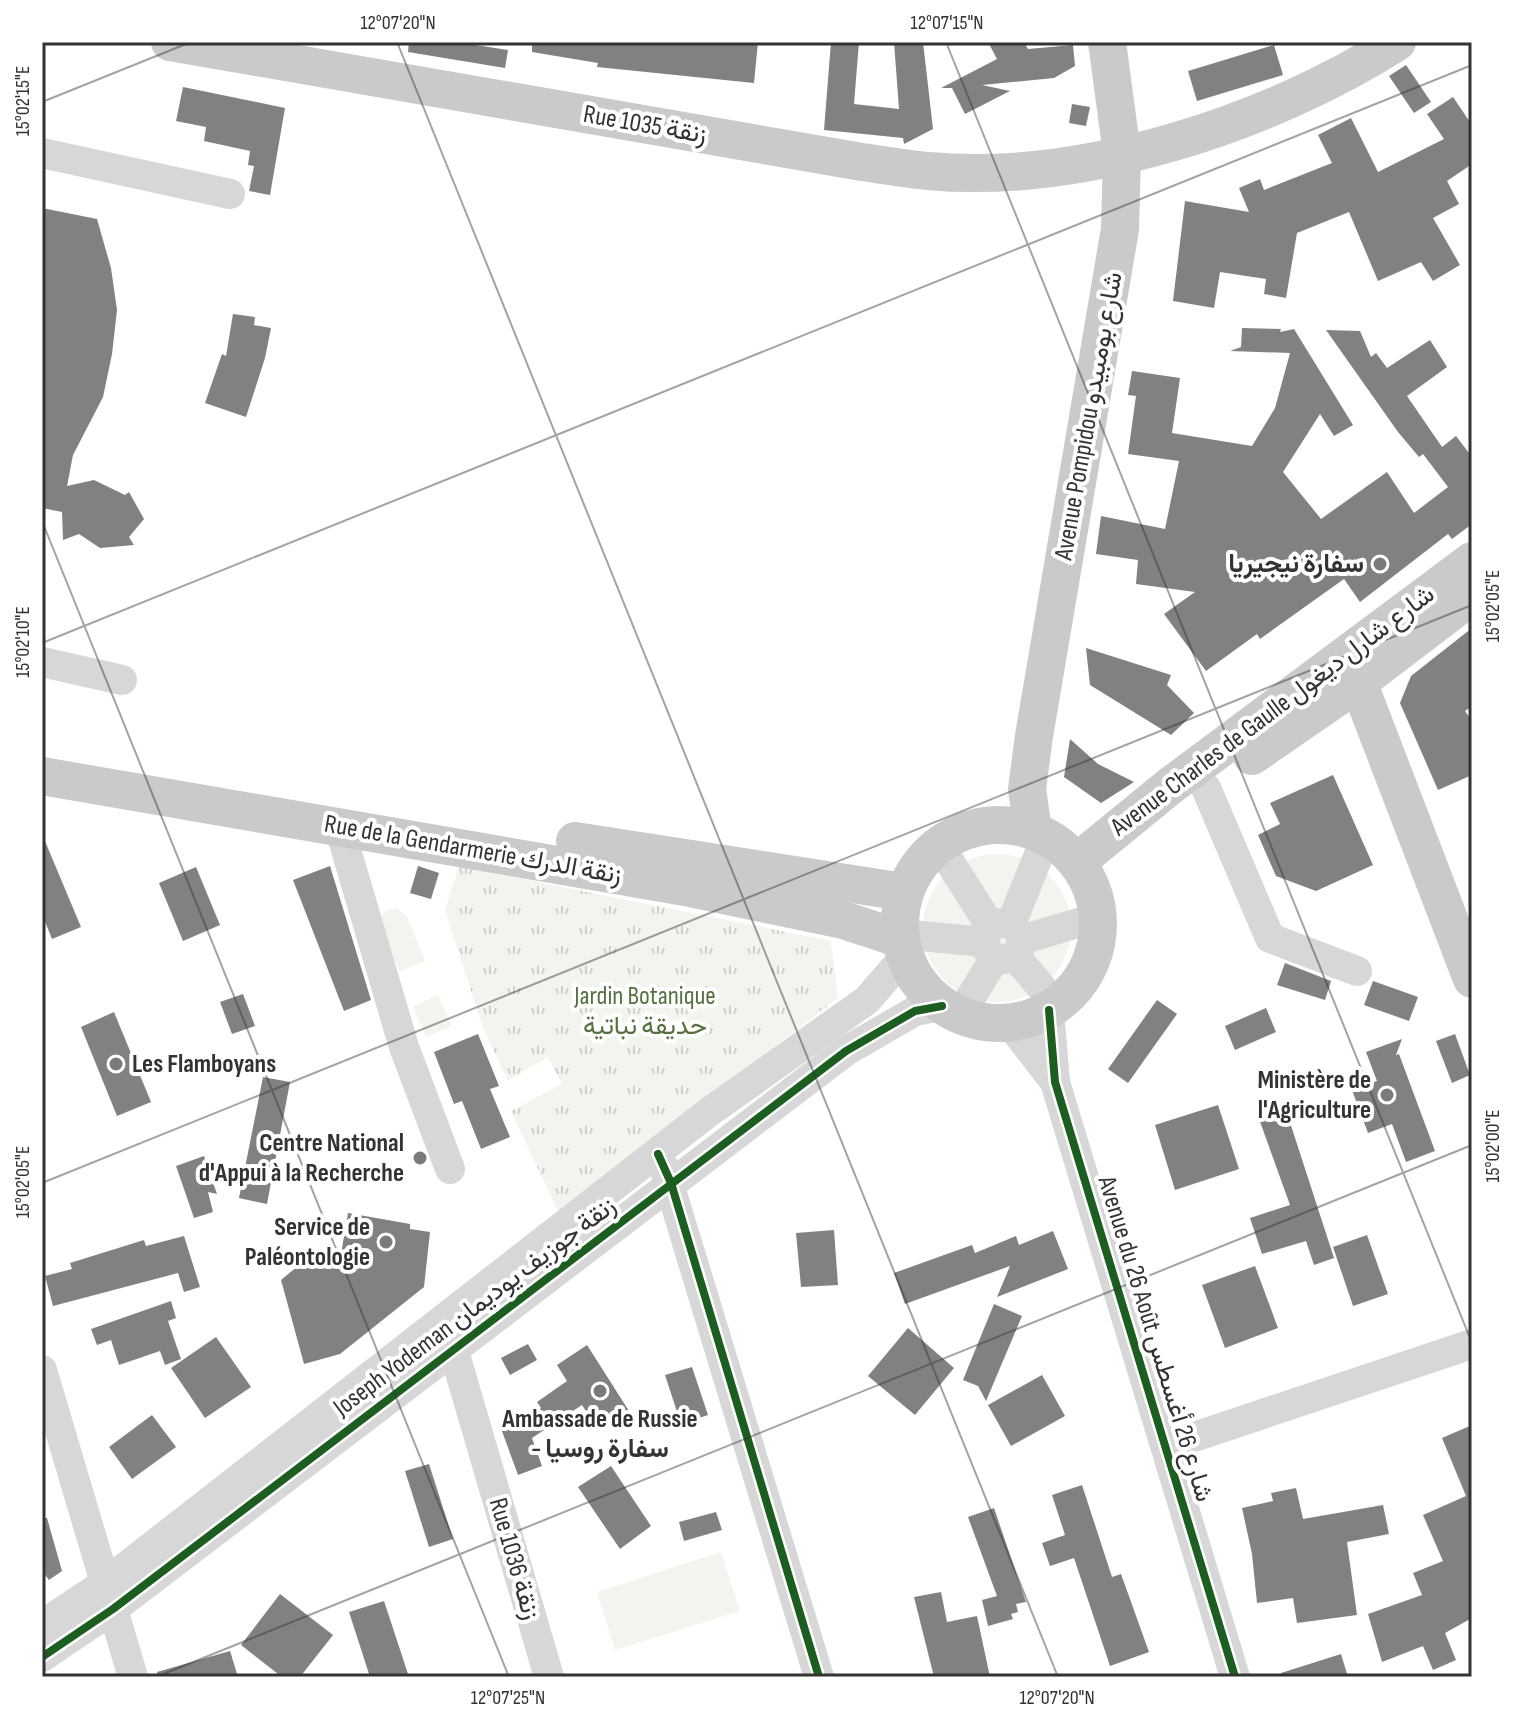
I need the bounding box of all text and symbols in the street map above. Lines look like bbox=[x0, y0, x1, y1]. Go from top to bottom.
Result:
text: 12°07'20"N bbox=[360, 11, 436, 35]
text: 12°07'15"N bbox=[910, 11, 984, 35]
text: 15°02'15"E bbox=[11, 66, 35, 136]
street label: Rue 1035 زنقة bbox=[581, 99, 709, 151]
street label: Avenue Pompidou شارع بومبيدو bbox=[1048, 270, 1131, 564]
place label: سفارة نيجيريا bbox=[1228, 549, 1364, 580]
marker: سفارة نيجيريا bbox=[1371, 555, 1389, 573]
text: 15°02'05"E bbox=[1481, 570, 1505, 642]
street label: Avenue Charles de Gaulle شارع شارل ديغول bbox=[1104, 579, 1442, 844]
text: 15°02'10"E bbox=[11, 606, 35, 678]
street label: Rue de la Gendarmerie زنقة الدرك bbox=[322, 809, 624, 891]
park label: Jardin Botanique حديقة نباتية bbox=[573, 981, 716, 1042]
place label: Les Flamboyans bbox=[132, 1049, 276, 1080]
marker: Les Flamboyans bbox=[107, 1055, 125, 1073]
place label: Ministère de l'Agriculture bbox=[1258, 1065, 1371, 1126]
marker: Ministère de l'Agriculture bbox=[1378, 1086, 1396, 1104]
text: 15°02'00"E bbox=[1481, 1109, 1505, 1183]
place label: Centre National d'Appui à la Recherche bbox=[199, 1128, 404, 1189]
text: 15°02'05"E bbox=[11, 1146, 35, 1218]
marker: Centre National d'Appui à la Recherche bbox=[411, 1149, 429, 1167]
street label: Avenue du 26 Août شارع 26 أغسطس bbox=[1089, 1171, 1220, 1506]
street label: Joseph Yodeman زنقة جوزيف يوديمان bbox=[327, 1191, 622, 1424]
place label: Service de Paléontologie bbox=[245, 1212, 370, 1273]
marker: Service de Paléontologie bbox=[377, 1233, 395, 1251]
marker: Ambassade de Russie - سفارة روسيا bbox=[591, 1382, 609, 1400]
place label: Ambassade de Russie - سفارة روسيا bbox=[501, 1404, 698, 1465]
street label: Rue 1036 زنقة bbox=[482, 1494, 546, 1624]
text: 12°07'25"N bbox=[471, 1686, 545, 1710]
text: 12°07'20"N bbox=[1019, 1686, 1095, 1710]

